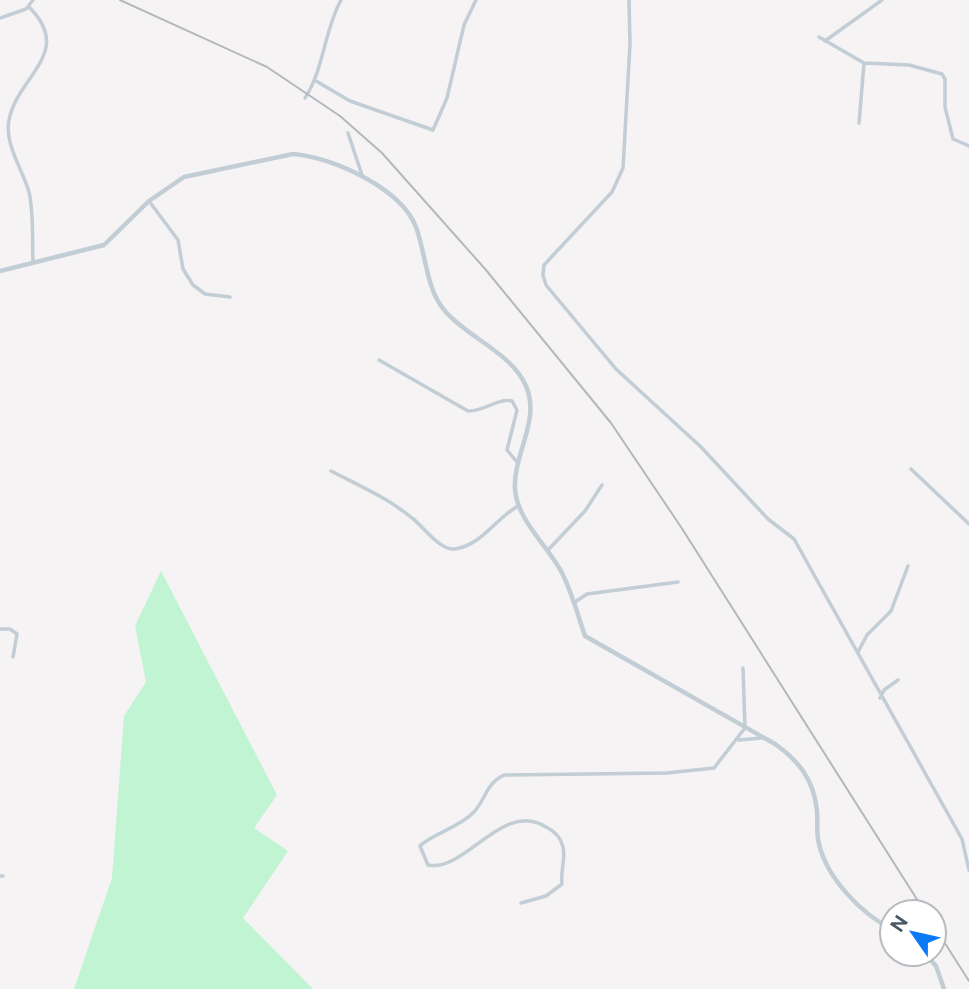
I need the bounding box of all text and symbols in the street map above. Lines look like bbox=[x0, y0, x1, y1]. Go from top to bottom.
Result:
north arrow bbox=[878, 898, 948, 968]
text: N bbox=[886, 911, 912, 936]

